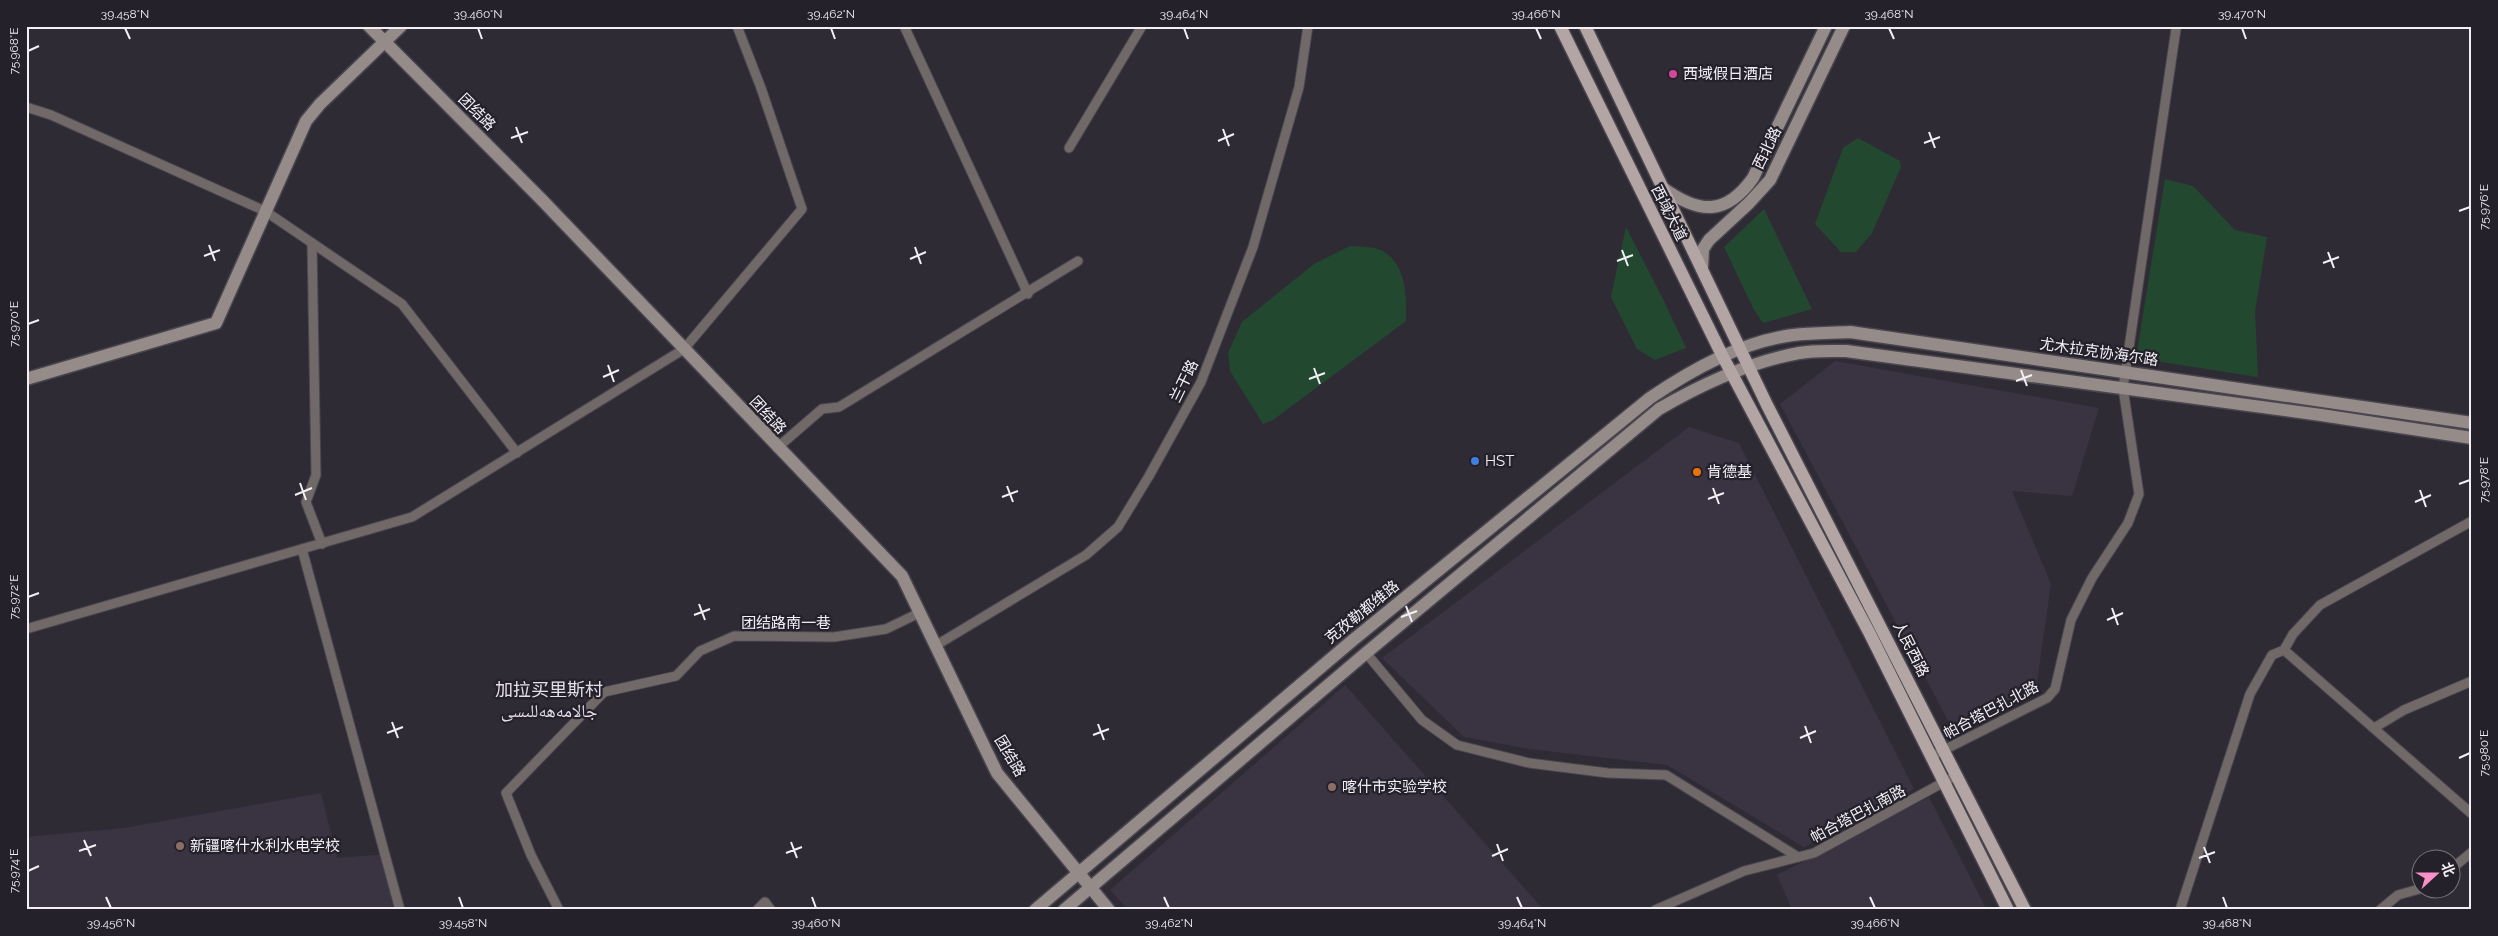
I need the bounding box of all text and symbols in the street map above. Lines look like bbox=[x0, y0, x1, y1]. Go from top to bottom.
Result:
text: 39.458°N bbox=[101, 7, 149, 21]
text: 39.460°N bbox=[453, 7, 503, 21]
text: 39.462°N bbox=[807, 7, 855, 21]
text: 39.464°N bbox=[1160, 7, 1208, 21]
text: 39.466°N bbox=[1511, 7, 1561, 21]
text: 39.468°N bbox=[1864, 7, 1914, 21]
text: 39.470°N bbox=[2218, 7, 2266, 21]
text: 75.968°E bbox=[7, 28, 21, 74]
place label: 西域假日酒店 bbox=[1683, 65, 1773, 83]
marker: 西域假日酒店 bbox=[1667, 68, 1679, 80]
street label: 团结路 bbox=[455, 90, 499, 134]
street label: 西北路 bbox=[1749, 124, 1785, 172]
street label: 西域大道 bbox=[1647, 182, 1691, 244]
text: 75.976°E bbox=[2477, 184, 2491, 230]
text: 75.970°E bbox=[7, 301, 21, 347]
street label: 尤木拉克协海尔路 bbox=[2038, 335, 2160, 369]
street label: 兰干路 bbox=[1166, 357, 1202, 405]
street label: 团结路 bbox=[746, 392, 790, 438]
place label: HST bbox=[1485, 452, 1514, 470]
marker: HST bbox=[1469, 455, 1481, 467]
text: 75.978°E bbox=[2477, 457, 2491, 503]
place label: 肯德基 bbox=[1707, 463, 1752, 481]
marker: 肯德基 bbox=[1691, 466, 1703, 478]
text: 75.972°E bbox=[7, 574, 21, 620]
street label: 克孜勒都维路 bbox=[1321, 577, 1403, 647]
street label: 团结路南一巷 bbox=[741, 614, 831, 632]
street label: 人民西路 bbox=[1889, 618, 1933, 680]
street label: 帕合塔巴扎北路 bbox=[1940, 677, 2042, 743]
district label: 加拉买里斯村 جالامەھەللىسى bbox=[495, 679, 603, 722]
text: 75.980°E bbox=[2477, 730, 2491, 776]
street label: 团结路 bbox=[991, 732, 1029, 780]
place label: 喀什市实验学校 bbox=[1342, 778, 1447, 796]
marker: 喀什市实验学校 bbox=[1326, 781, 1338, 793]
street label: 帕合塔巴扎南路 bbox=[1807, 781, 1909, 847]
place label: 新疆喀什水利水电学校 bbox=[190, 837, 340, 855]
marker: 新疆喀什水利水电学校 bbox=[174, 840, 186, 852]
north arrow bbox=[2410, 848, 2460, 898]
text: 75.974°E bbox=[7, 849, 21, 893]
text: 北 bbox=[2438, 860, 2458, 879]
text: 39.456°N bbox=[87, 916, 135, 930]
text: 39.458°N bbox=[439, 916, 487, 930]
text: 39.460°N bbox=[791, 916, 841, 930]
text: 39.462°N bbox=[1145, 916, 1193, 930]
text: 39.464°N bbox=[1498, 916, 1546, 930]
text: 39.466°N bbox=[1850, 916, 1900, 930]
text: 39.468°N bbox=[2202, 916, 2252, 930]

